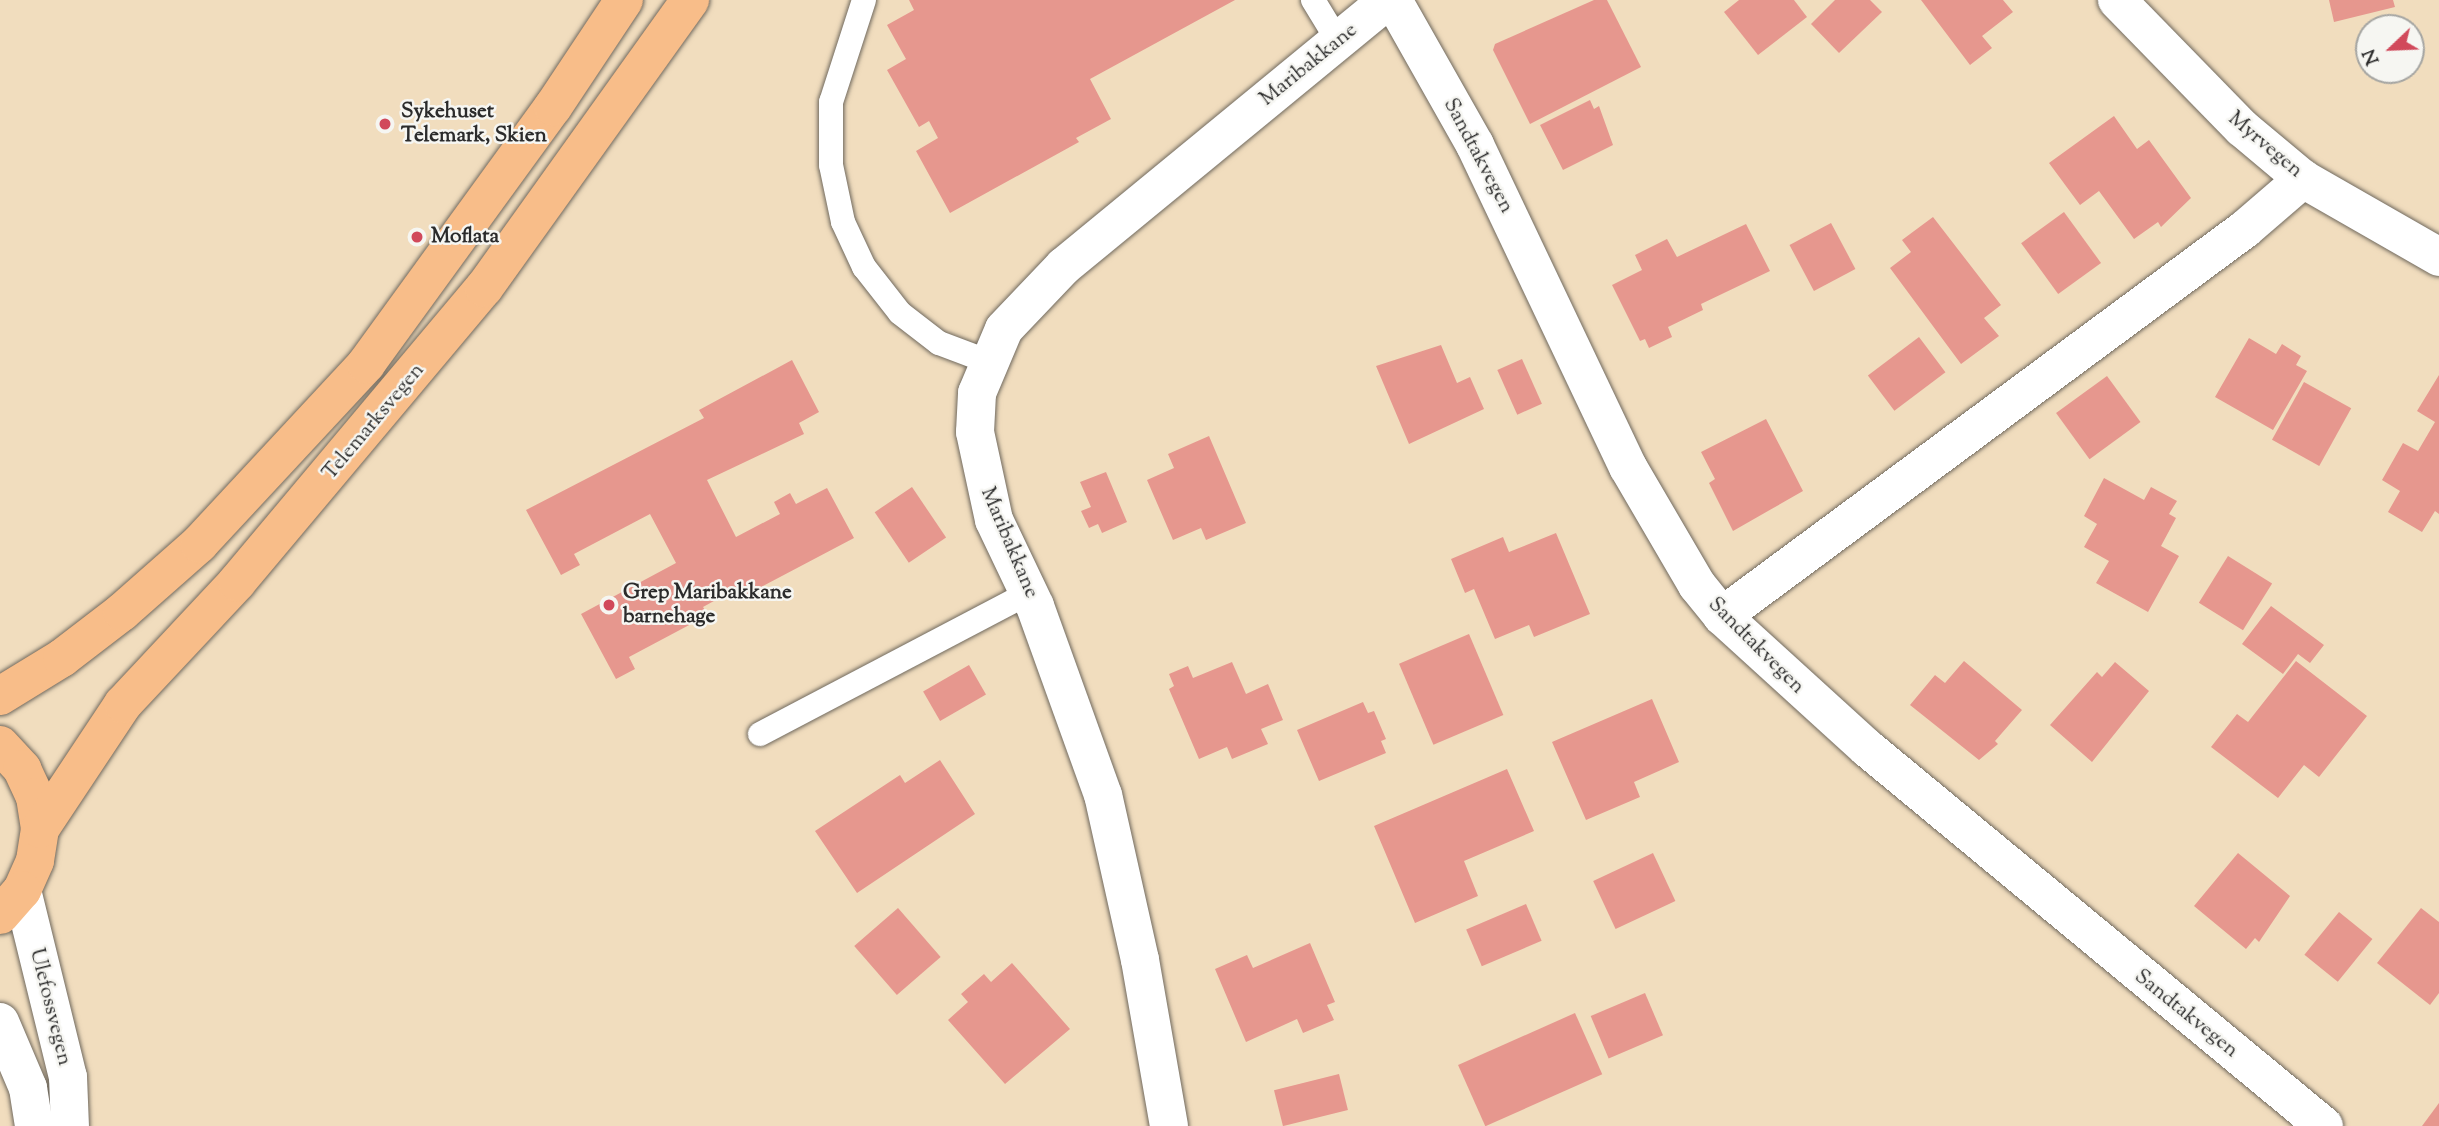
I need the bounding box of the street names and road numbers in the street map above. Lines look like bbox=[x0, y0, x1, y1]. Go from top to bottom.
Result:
street label: Maribakkane bbox=[1255, 18, 1363, 112]
street label: Sandtakvegen bbox=[1437, 94, 1519, 218]
street label: Myrvegen bbox=[2222, 106, 2308, 184]
street label: Telemarksvegen bbox=[318, 358, 430, 486]
street label: Maribakkane bbox=[974, 484, 1044, 602]
street label: Sandtakvegen bbox=[1702, 592, 1810, 700]
street label: Ulefossvegen bbox=[23, 946, 77, 1068]
street label: Sandtakvegen bbox=[2129, 964, 2243, 1064]

